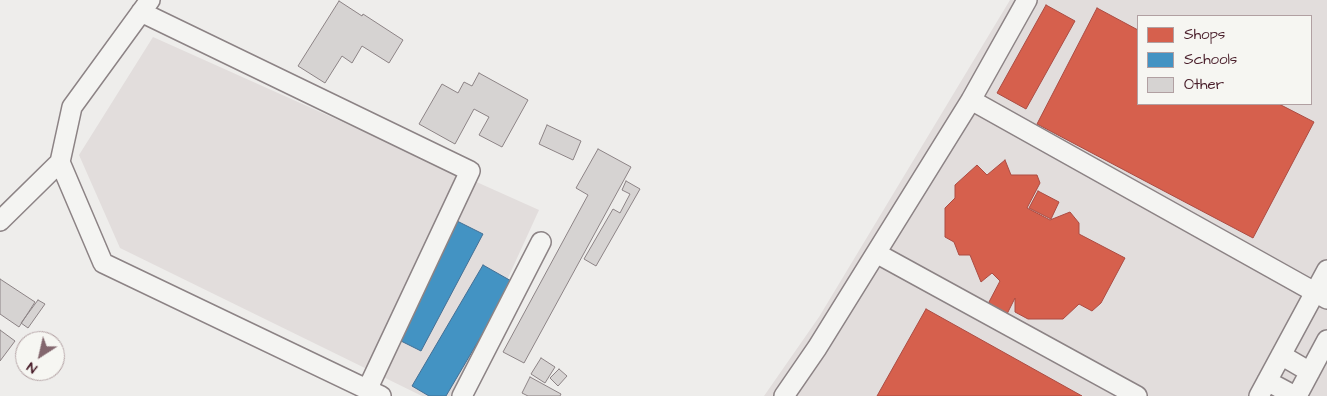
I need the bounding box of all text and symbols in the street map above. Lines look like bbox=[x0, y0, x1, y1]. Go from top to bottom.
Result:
legend bbox=[1137, 15, 1312, 105]
text: Shops bbox=[1184, 24, 1225, 45]
text: Schools bbox=[1184, 49, 1237, 70]
text: Other bbox=[1184, 74, 1224, 95]
north arrow bbox=[15, 331, 65, 381]
text: N bbox=[23, 357, 41, 378]

